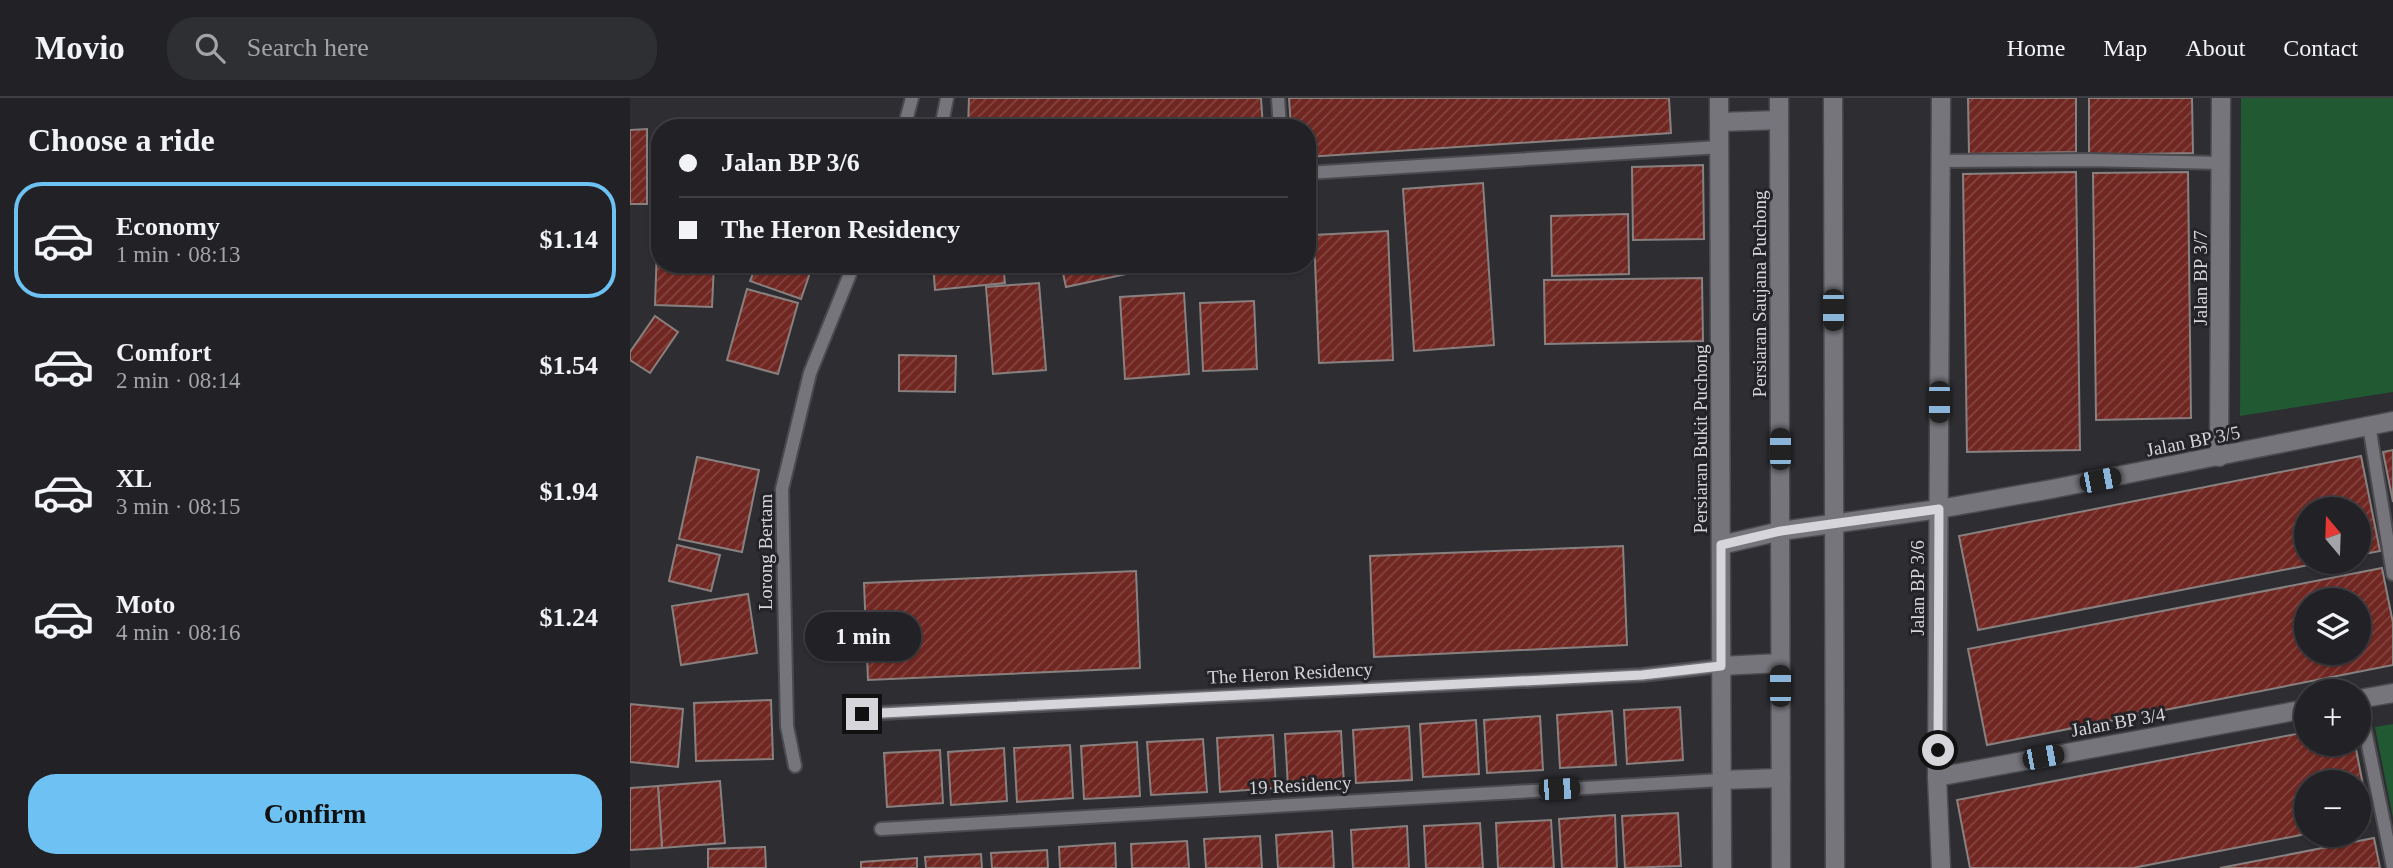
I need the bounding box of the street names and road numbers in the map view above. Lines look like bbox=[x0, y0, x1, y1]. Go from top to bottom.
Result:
street label: Persiaran Saujana Puchong bbox=[1749, 190, 1770, 397]
street label: Jalan BP 3/7 bbox=[2190, 230, 2211, 326]
street label: Persiaran Bukit Puchong bbox=[1690, 344, 1711, 533]
street label: Jalan BP 3/5 bbox=[2144, 422, 2242, 460]
street label: Lorong Bertam bbox=[755, 493, 776, 610]
street label: Jalan BP 3/6 bbox=[1907, 540, 1928, 636]
street label: The Heron Residency bbox=[1207, 658, 1374, 688]
street label: Jalan BP 3/4 bbox=[2069, 703, 2167, 741]
street label: 19 Residency bbox=[1248, 772, 1352, 798]

